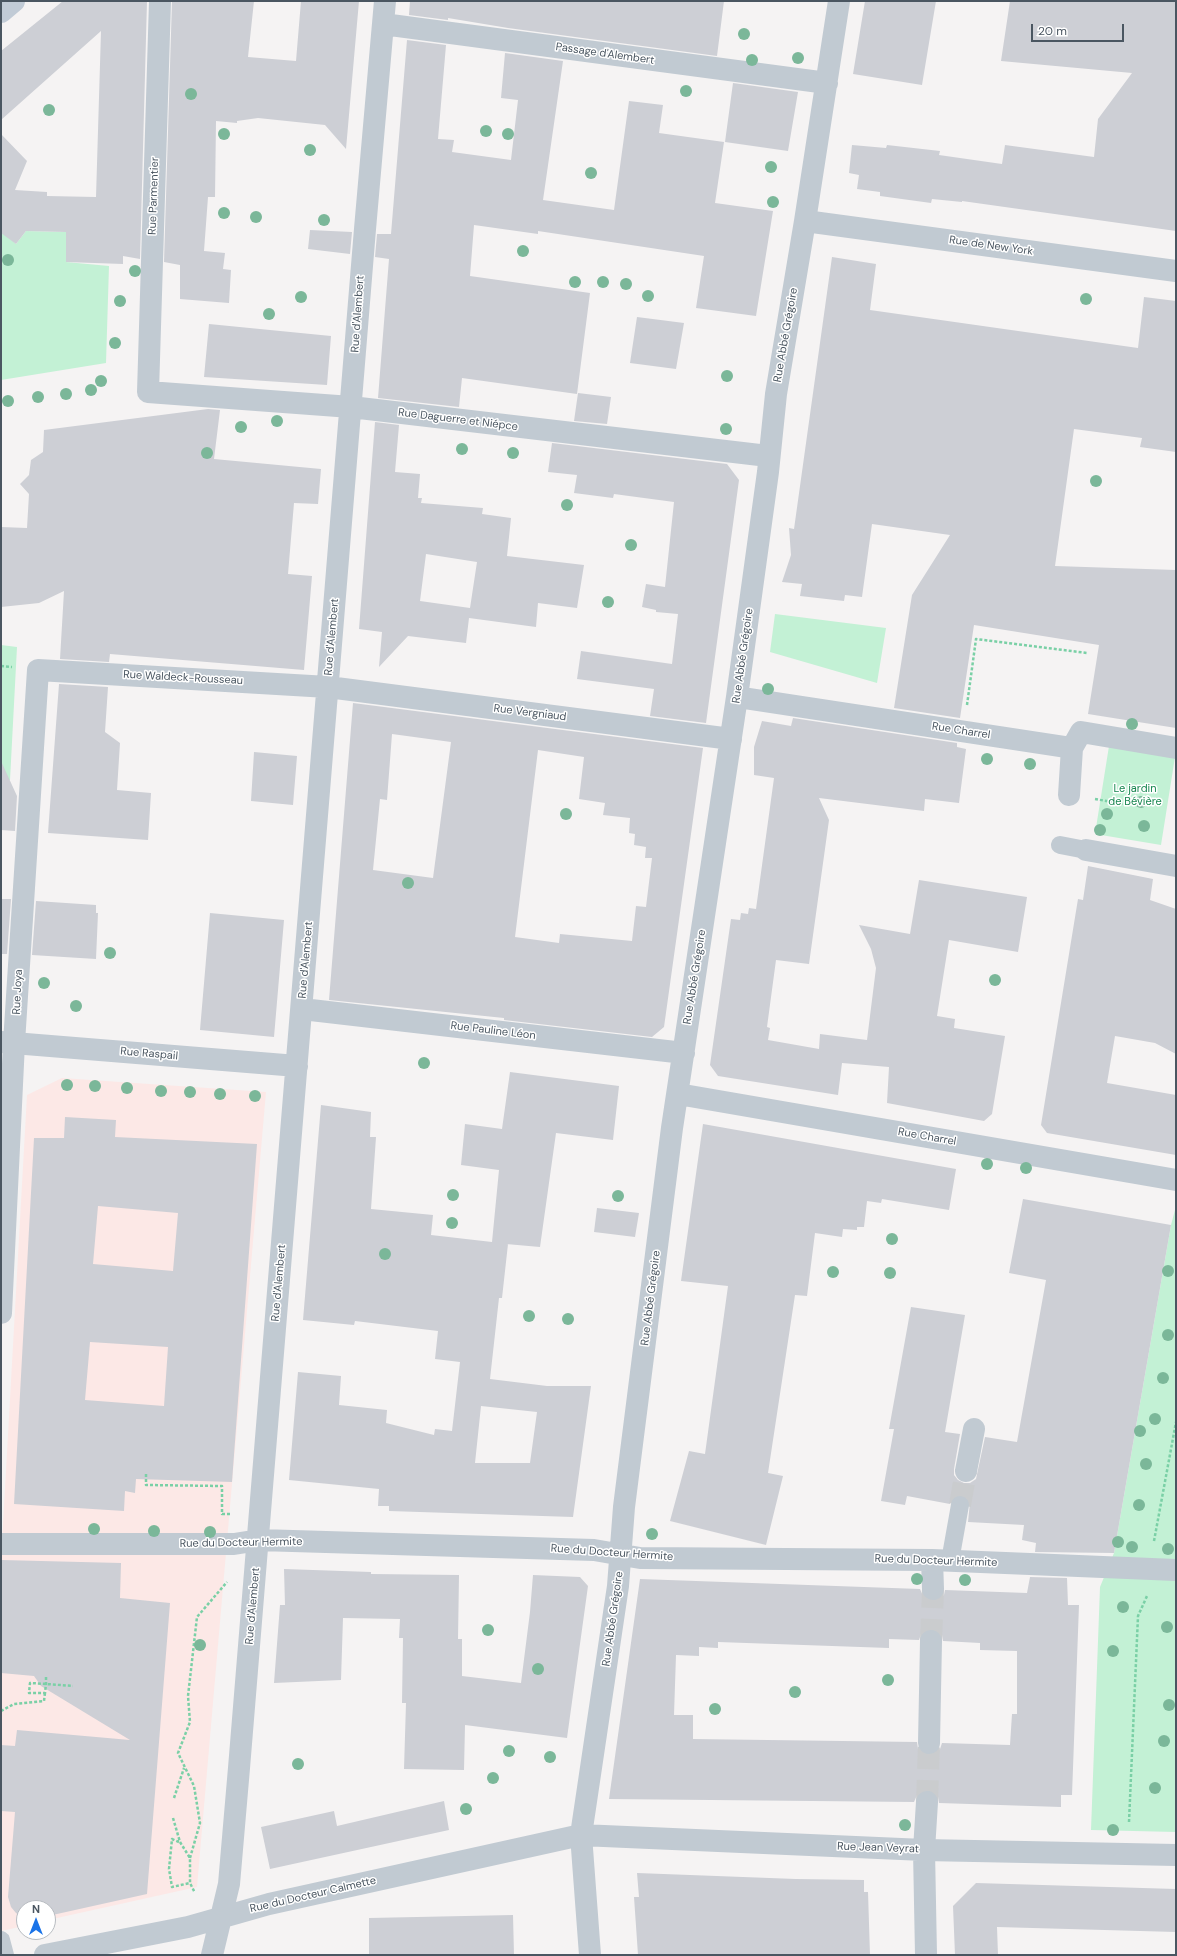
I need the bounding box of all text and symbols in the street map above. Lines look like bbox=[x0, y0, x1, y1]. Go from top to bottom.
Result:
scale bar bbox=[1033, 16, 1126, 42]
text: 20 m bbox=[1038, 23, 1067, 39]
street label: Passage d'Alembert bbox=[555, 41, 655, 67]
street label: Rue Parmentier bbox=[146, 157, 162, 235]
street label: Rue de New York bbox=[948, 234, 1034, 258]
street label: Rue d'Alembert bbox=[349, 275, 367, 353]
street label: Rue Abbé Grégoire bbox=[771, 287, 801, 383]
street label: Rue Daguerre et Niépce bbox=[397, 406, 519, 434]
street label: Rue d'Alembert bbox=[322, 598, 342, 676]
street label: Rue Abbé Grégoire bbox=[730, 608, 756, 704]
street label: Rue Waldeck-Rousseau bbox=[123, 668, 243, 688]
street label: Rue Vergniaud bbox=[493, 702, 567, 724]
street label: Rue Charrel bbox=[931, 720, 991, 742]
park label: Le jardin de Bévière bbox=[1108, 782, 1162, 808]
street label: Rue d'Alembert bbox=[296, 921, 316, 999]
street label: Rue Abbé Grégoire bbox=[681, 929, 709, 1025]
street label: Rue Joya bbox=[10, 969, 26, 1015]
street label: Rue Pauline Léon bbox=[450, 1019, 536, 1043]
street label: Rue Raspail bbox=[120, 1045, 178, 1063]
street label: Rue Charrel bbox=[897, 1125, 957, 1149]
street label: Rue d'Alembert bbox=[269, 1244, 289, 1322]
street label: Rue Abbé Grégoire bbox=[639, 1250, 663, 1346]
street label: Rue du Docteur Hermite bbox=[180, 1535, 302, 1551]
street label: Rue du Docteur Hermite bbox=[550, 1542, 674, 1564]
street label: Rue du Docteur Hermite bbox=[874, 1552, 998, 1570]
street label: Rue d'Alembert bbox=[243, 1567, 263, 1645]
street label: Rue Abbé Grégoire bbox=[600, 1571, 626, 1667]
street label: Rue Jean Veyrat bbox=[837, 1840, 919, 1856]
street label: Rue du Docteur Calmette bbox=[249, 1874, 377, 1916]
north arrow bbox=[16, 1900, 56, 1940]
text: N bbox=[32, 1902, 40, 1916]

